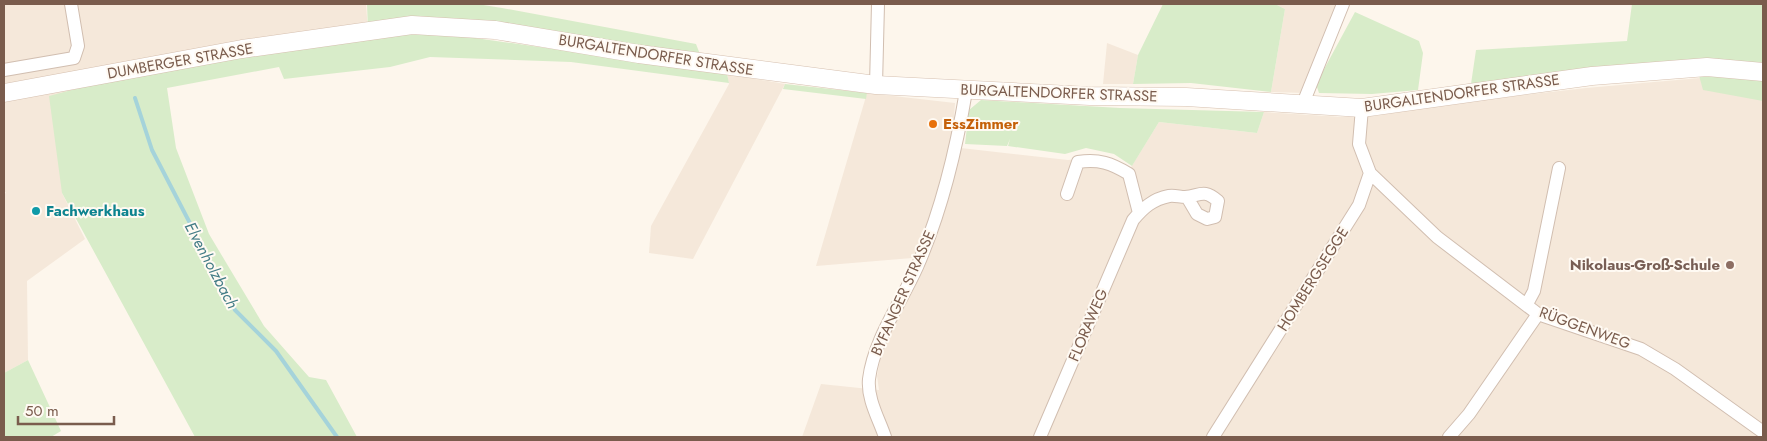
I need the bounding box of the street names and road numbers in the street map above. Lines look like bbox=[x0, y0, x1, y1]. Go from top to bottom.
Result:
street label: BURGALTENDORFER STRASSE bbox=[557, 29, 755, 81]
street label: DUMBERGER STRASSE bbox=[105, 37, 255, 85]
street label: BURGALTENDORFER STRASSE bbox=[1363, 68, 1561, 118]
street label: BURGALTENDORFER STRASSE bbox=[960, 79, 1158, 107]
street label: HOMBERGSEGGE bbox=[1272, 223, 1354, 335]
street label: BYFANGER STRASSE bbox=[865, 227, 941, 359]
street label: FLORAWEG bbox=[1063, 285, 1113, 365]
street label: RÜGGENWEG bbox=[1536, 301, 1634, 355]

